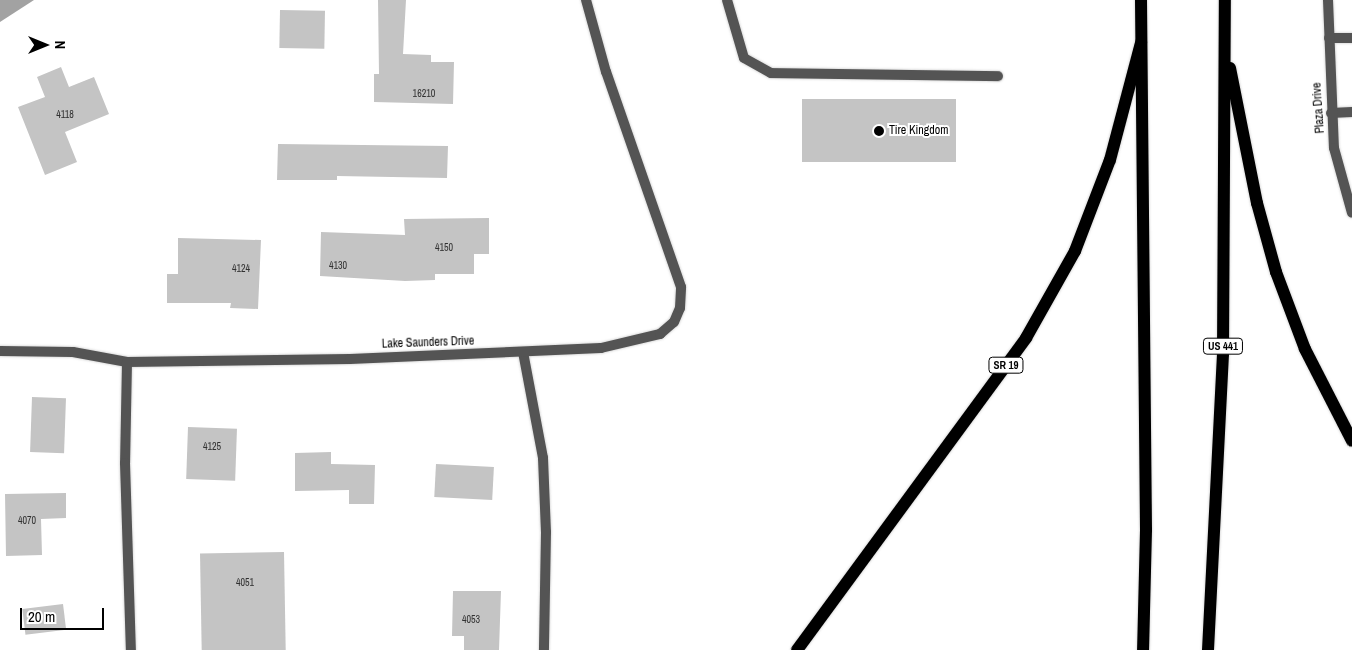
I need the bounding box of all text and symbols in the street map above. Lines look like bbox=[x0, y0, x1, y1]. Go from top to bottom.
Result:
north arrow bbox=[20, 20, 70, 70]
text: N bbox=[51, 41, 69, 49]
street label: Plaza Drive bbox=[1310, 82, 1328, 134]
house number: 16210 bbox=[413, 88, 435, 100]
house number: 4118 bbox=[56, 109, 74, 121]
place label: Tire Kingdom bbox=[889, 124, 948, 138]
marker: Tire Kingdom bbox=[873, 125, 885, 137]
house number: 4150 bbox=[435, 242, 453, 254]
house number: 4130 bbox=[329, 260, 347, 272]
house number: 4124 bbox=[232, 263, 250, 275]
street label: Lake Saunders Drive bbox=[382, 334, 474, 352]
road number: US 441 bbox=[1202, 338, 1244, 354]
road number: SR 19 bbox=[987, 356, 1025, 374]
house number: 4125 bbox=[203, 441, 221, 453]
house number: 4070 bbox=[18, 515, 36, 527]
house number: 4051 bbox=[236, 577, 254, 589]
scale bar bbox=[22, 598, 106, 630]
text: 20 m bbox=[28, 606, 55, 627]
house number: 4053 bbox=[462, 614, 480, 626]

